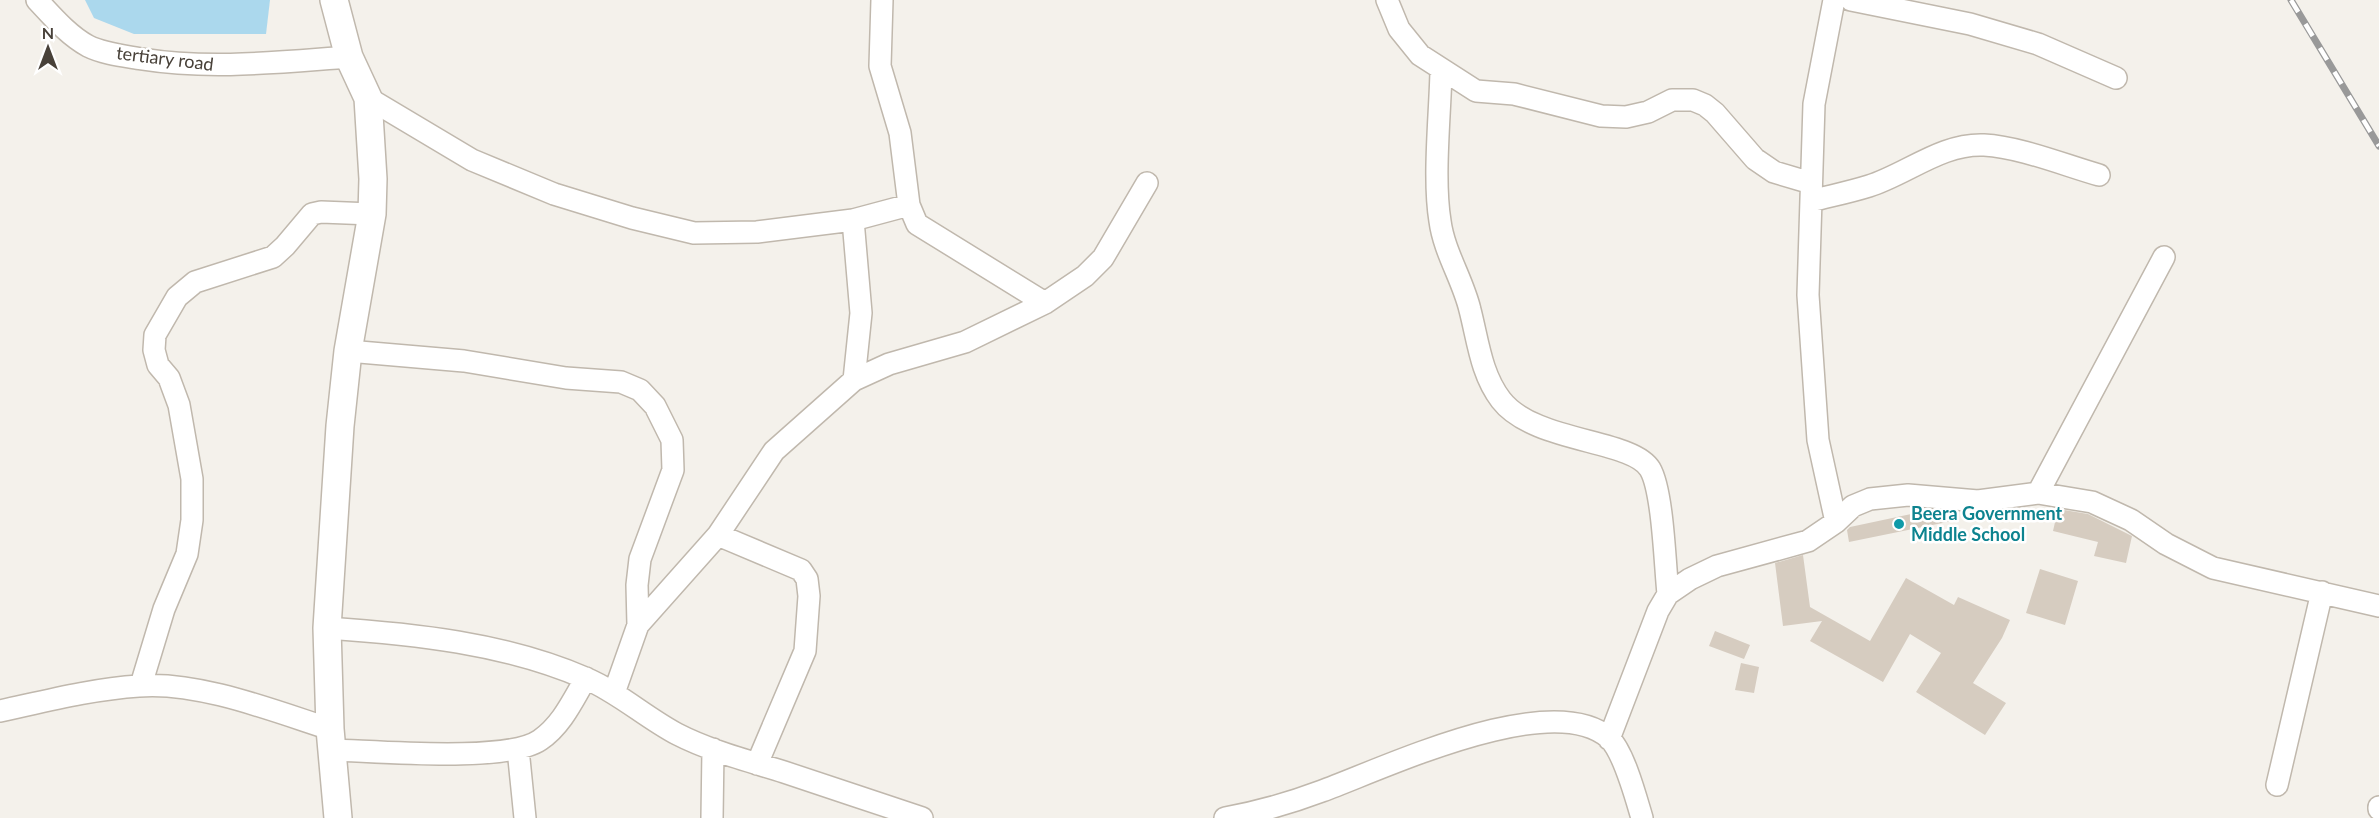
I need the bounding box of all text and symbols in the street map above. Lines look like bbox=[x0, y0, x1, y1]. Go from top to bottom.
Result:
north arrow bbox=[18, 18, 78, 78]
text: N bbox=[42, 23, 54, 42]
street label: tertiary road bbox=[115, 41, 215, 75]
place label: Beera Government Middle School bbox=[1911, 502, 2062, 545]
marker: Beera Government Middle School bbox=[1892, 517, 1906, 531]

